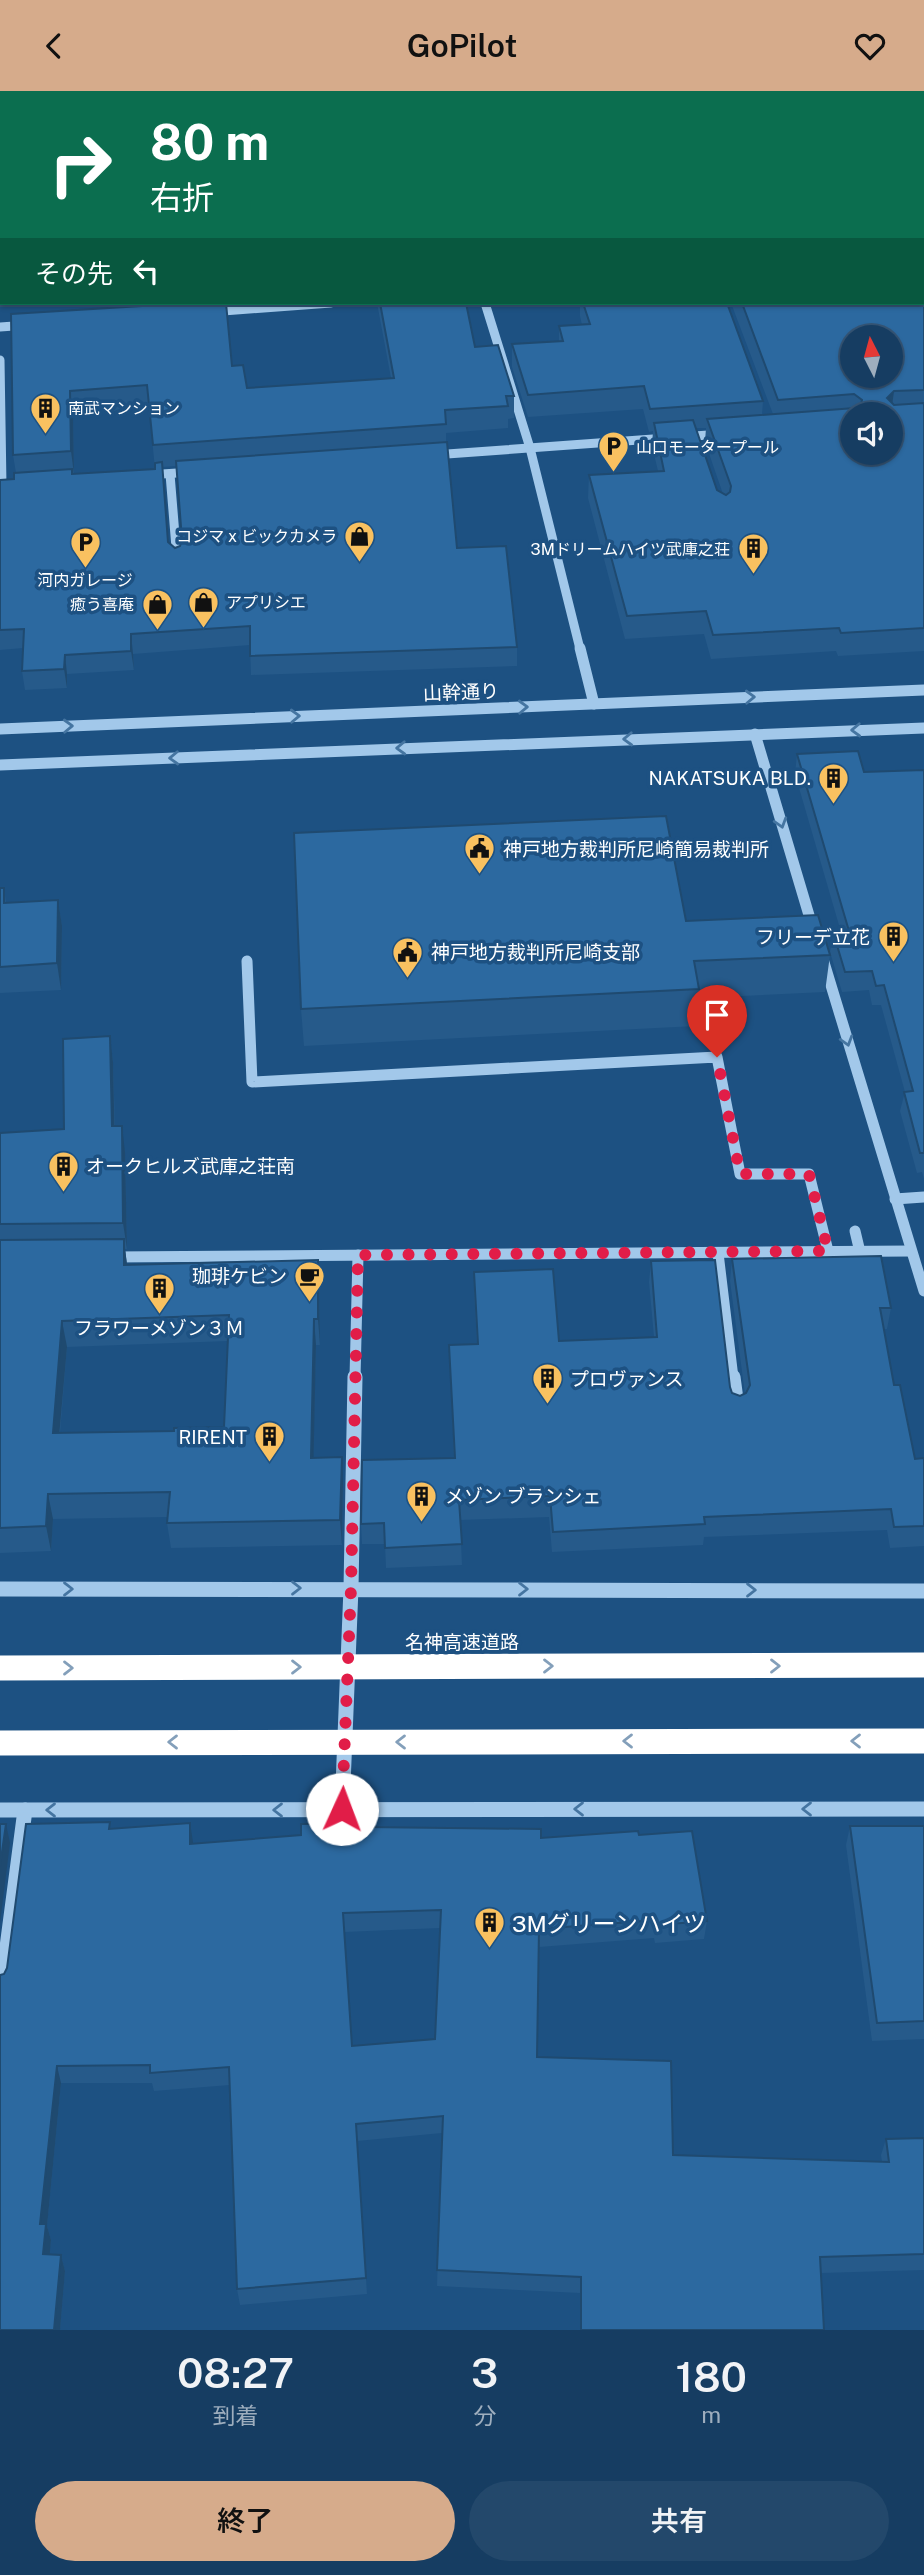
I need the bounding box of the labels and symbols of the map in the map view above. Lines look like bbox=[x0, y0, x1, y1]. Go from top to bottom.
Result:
north arrow bbox=[840, 325, 903, 389]
building icon: 南武マンション bbox=[28, 391, 62, 435]
place label: 南武マンション bbox=[68, 399, 180, 418]
parking icon: 山口モータープール bbox=[596, 430, 630, 474]
place label: 山口モータープール bbox=[636, 438, 779, 457]
shop icon: コジマ x ビックカメラ bbox=[343, 519, 377, 563]
parking icon: 河内ガレージ bbox=[68, 526, 102, 570]
place label: コジマ x ビックカメラ bbox=[176, 527, 337, 546]
building icon: 3Mドリームハイツ武庫之荘 bbox=[736, 532, 770, 576]
place label: 3Mドリームハイツ武庫之荘 bbox=[531, 540, 730, 559]
place label: 河内ガレージ bbox=[37, 571, 133, 590]
shop icon: アプリシエ bbox=[186, 585, 220, 629]
shop icon: 癒う喜庵 bbox=[140, 587, 174, 631]
place label: アプリシエ bbox=[226, 593, 306, 612]
place label: 癒う喜庵 bbox=[70, 595, 134, 614]
street label: 山幹通り bbox=[423, 680, 499, 704]
one-way arrow bbox=[745, 690, 756, 705]
one-way arrow bbox=[518, 699, 529, 714]
one-way arrow bbox=[290, 709, 301, 724]
one-way arrow bbox=[63, 718, 74, 733]
one-way arrow bbox=[850, 723, 861, 738]
one-way arrow bbox=[623, 732, 634, 747]
one-way arrow bbox=[395, 741, 406, 756]
one-way arrow bbox=[168, 751, 179, 766]
building icon: NAKATSUKA BLD. bbox=[817, 761, 851, 805]
place label: NAKATSUKA BLD. bbox=[648, 767, 811, 789]
one-way arrow bbox=[773, 817, 788, 829]
public building icon: 神戸地方裁判所尼崎簡易裁判所 bbox=[463, 832, 497, 876]
place label: 神戸地方裁判所尼崎簡易裁判所 bbox=[503, 838, 769, 860]
building icon: フリーデ立花 bbox=[876, 920, 910, 964]
place label: フリーデ立花 bbox=[756, 926, 870, 948]
public building icon: 神戸地方裁判所尼崎支部 bbox=[391, 935, 425, 979]
place label: 神戸地方裁判所尼崎支部 bbox=[431, 941, 640, 963]
pin bbox=[687, 985, 747, 1057]
one-way arrow bbox=[839, 1034, 854, 1046]
building icon: オークヒルズ武庫之荘南 bbox=[46, 1149, 80, 1193]
place label: オークヒルズ武庫之荘南 bbox=[86, 1155, 295, 1177]
cafe icon: 珈琲ケビン bbox=[293, 1259, 327, 1303]
place label: 珈琲ケビン bbox=[192, 1265, 287, 1287]
building icon: フラワーメゾン３Ｍ bbox=[142, 1272, 176, 1316]
place label: フラワーメゾン３Ｍ bbox=[74, 1317, 244, 1339]
building icon: プロヴァンス bbox=[530, 1362, 564, 1406]
place label: プロヴァンス bbox=[570, 1368, 684, 1390]
building icon: RIRENT bbox=[253, 1420, 287, 1464]
place label: RIRENT bbox=[178, 1426, 247, 1448]
building icon: メゾン ブランシェ bbox=[405, 1479, 439, 1523]
place label: メゾン ブランシェ bbox=[445, 1485, 602, 1507]
one-way arrow bbox=[291, 1580, 301, 1596]
one-way arrow bbox=[63, 1581, 74, 1597]
one-way arrow bbox=[518, 1581, 529, 1596]
one-way arrow bbox=[746, 1582, 756, 1598]
street label: 名神高速道路 bbox=[405, 1631, 519, 1653]
one-way arrow bbox=[543, 1658, 553, 1674]
one-way arrow bbox=[770, 1658, 781, 1674]
one-way arrow bbox=[291, 1659, 301, 1675]
one-way arrow bbox=[63, 1660, 74, 1676]
one-way arrow bbox=[623, 1733, 633, 1749]
one-way arrow bbox=[850, 1733, 861, 1749]
one-way arrow bbox=[168, 1734, 178, 1750]
one-way arrow bbox=[395, 1734, 406, 1750]
position arrow bbox=[305, 1772, 379, 1846]
one-way arrow bbox=[574, 1801, 584, 1817]
one-way arrow bbox=[801, 1801, 812, 1817]
one-way arrow bbox=[45, 1802, 56, 1818]
one-way arrow bbox=[273, 1802, 283, 1818]
building icon: 3Mグリーンハイツ bbox=[472, 1906, 506, 1950]
place label: 3Mグリーンハイツ bbox=[512, 1910, 706, 1937]

